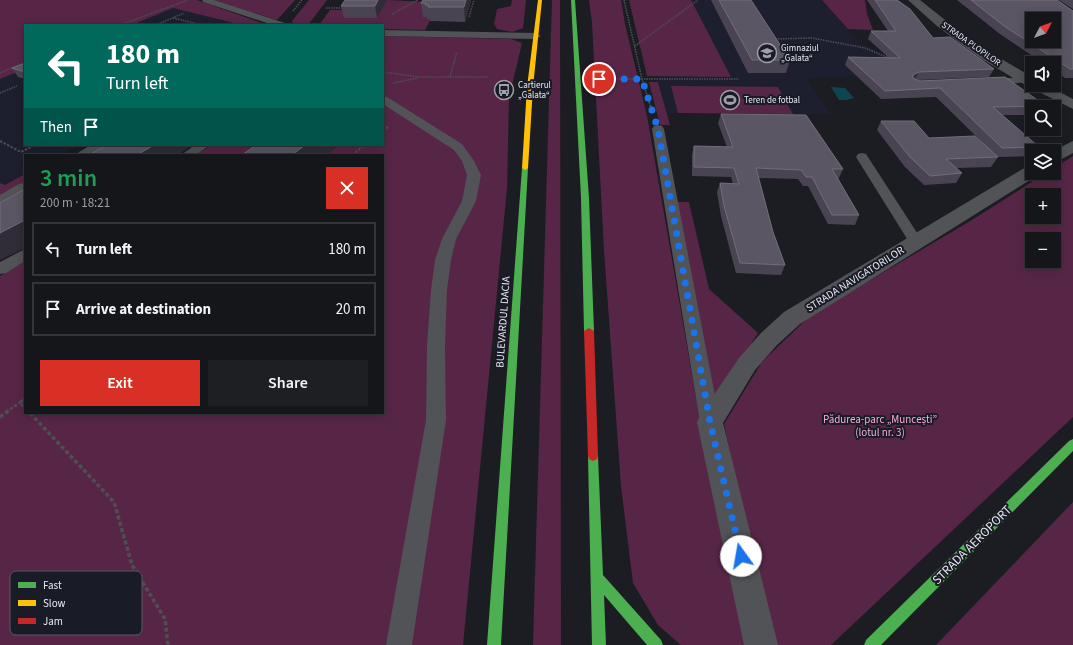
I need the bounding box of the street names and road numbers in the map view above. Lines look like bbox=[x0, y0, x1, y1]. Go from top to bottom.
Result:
street label: STRADA PLOPILOR bbox=[939, 19, 1003, 69]
street label: STRADA NAVIGATORILOR bbox=[803, 243, 907, 315]
street label: BULEVARDUL DACIA bbox=[492, 276, 514, 368]
street label: STRADA AEROPORT bbox=[928, 501, 1016, 589]

